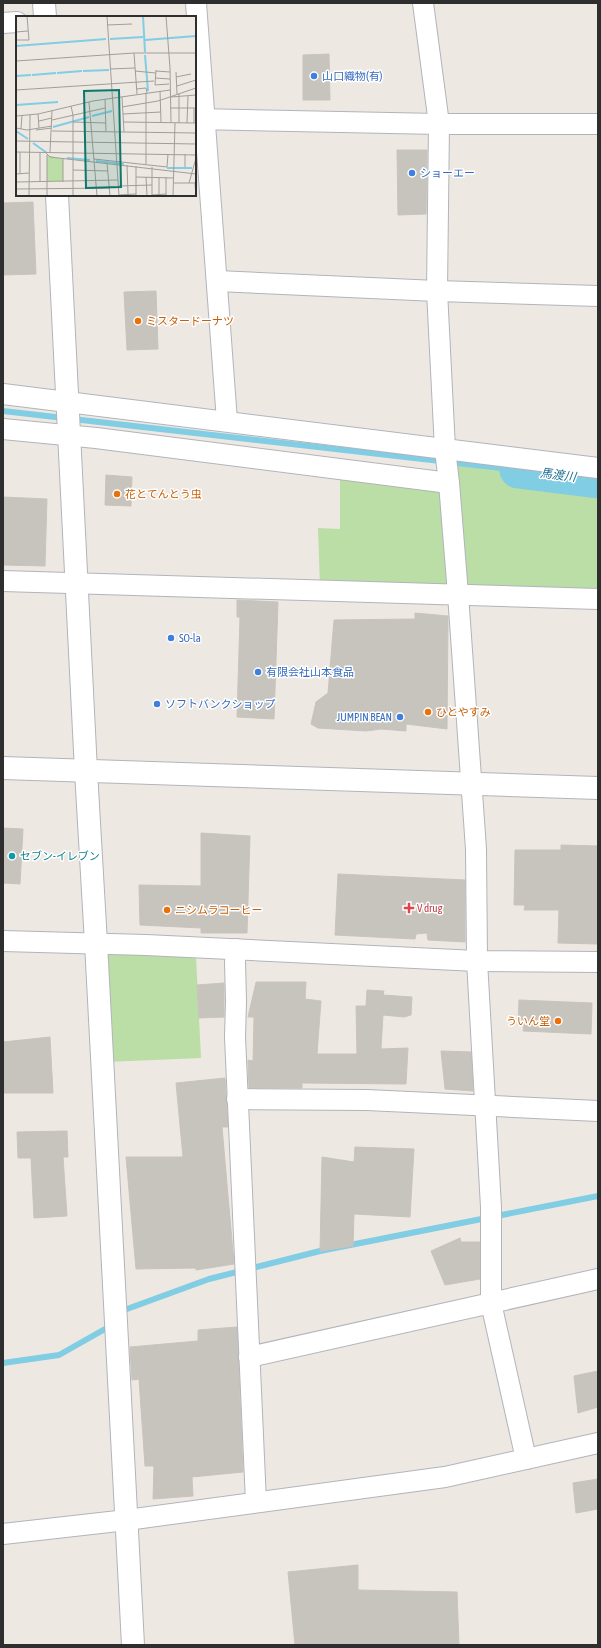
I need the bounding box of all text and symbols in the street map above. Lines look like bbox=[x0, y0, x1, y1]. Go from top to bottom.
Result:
inset map bbox=[16, 16, 196, 196]
place label: 山口織物(有) bbox=[322, 70, 383, 82]
marker: 山口織物(有) bbox=[309, 71, 319, 81]
place label: ショーエー bbox=[420, 167, 475, 179]
marker: ショーエー bbox=[407, 168, 417, 178]
place label: ミスタードーナツ bbox=[146, 315, 234, 327]
marker: ミスタードーナツ bbox=[133, 316, 143, 326]
water label: 馬渡川 bbox=[539, 466, 579, 484]
place label: 花とてんとう虫 bbox=[125, 488, 202, 500]
marker: 花とてんとう虫 bbox=[112, 489, 122, 499]
place label: SO-la bbox=[179, 632, 201, 644]
marker: SO-la bbox=[166, 633, 176, 643]
place label: 有限会社山本食品 bbox=[266, 666, 354, 678]
marker: 有限会社山本食品 bbox=[253, 667, 263, 677]
place label: ソフトバンクショップ bbox=[165, 698, 276, 710]
marker: ソフトバンクショップ bbox=[152, 699, 162, 709]
place label: ひとやすみ bbox=[436, 706, 491, 718]
marker: ひとやすみ bbox=[423, 707, 433, 717]
place label: JUMPIN BEAN bbox=[337, 711, 392, 723]
marker: JUMPIN BEAN bbox=[395, 712, 405, 722]
place label: セブン-イレブン bbox=[20, 850, 100, 862]
marker: セブン-イレブン bbox=[7, 851, 17, 861]
place label: V drug bbox=[417, 902, 443, 914]
marker: V drug bbox=[404, 903, 414, 913]
place label: ニシムラコーヒー bbox=[175, 904, 262, 916]
marker: ニシムラコーヒー bbox=[162, 905, 172, 915]
place label: ういん堂 bbox=[506, 1015, 550, 1027]
marker: ういん堂 bbox=[553, 1016, 563, 1026]

